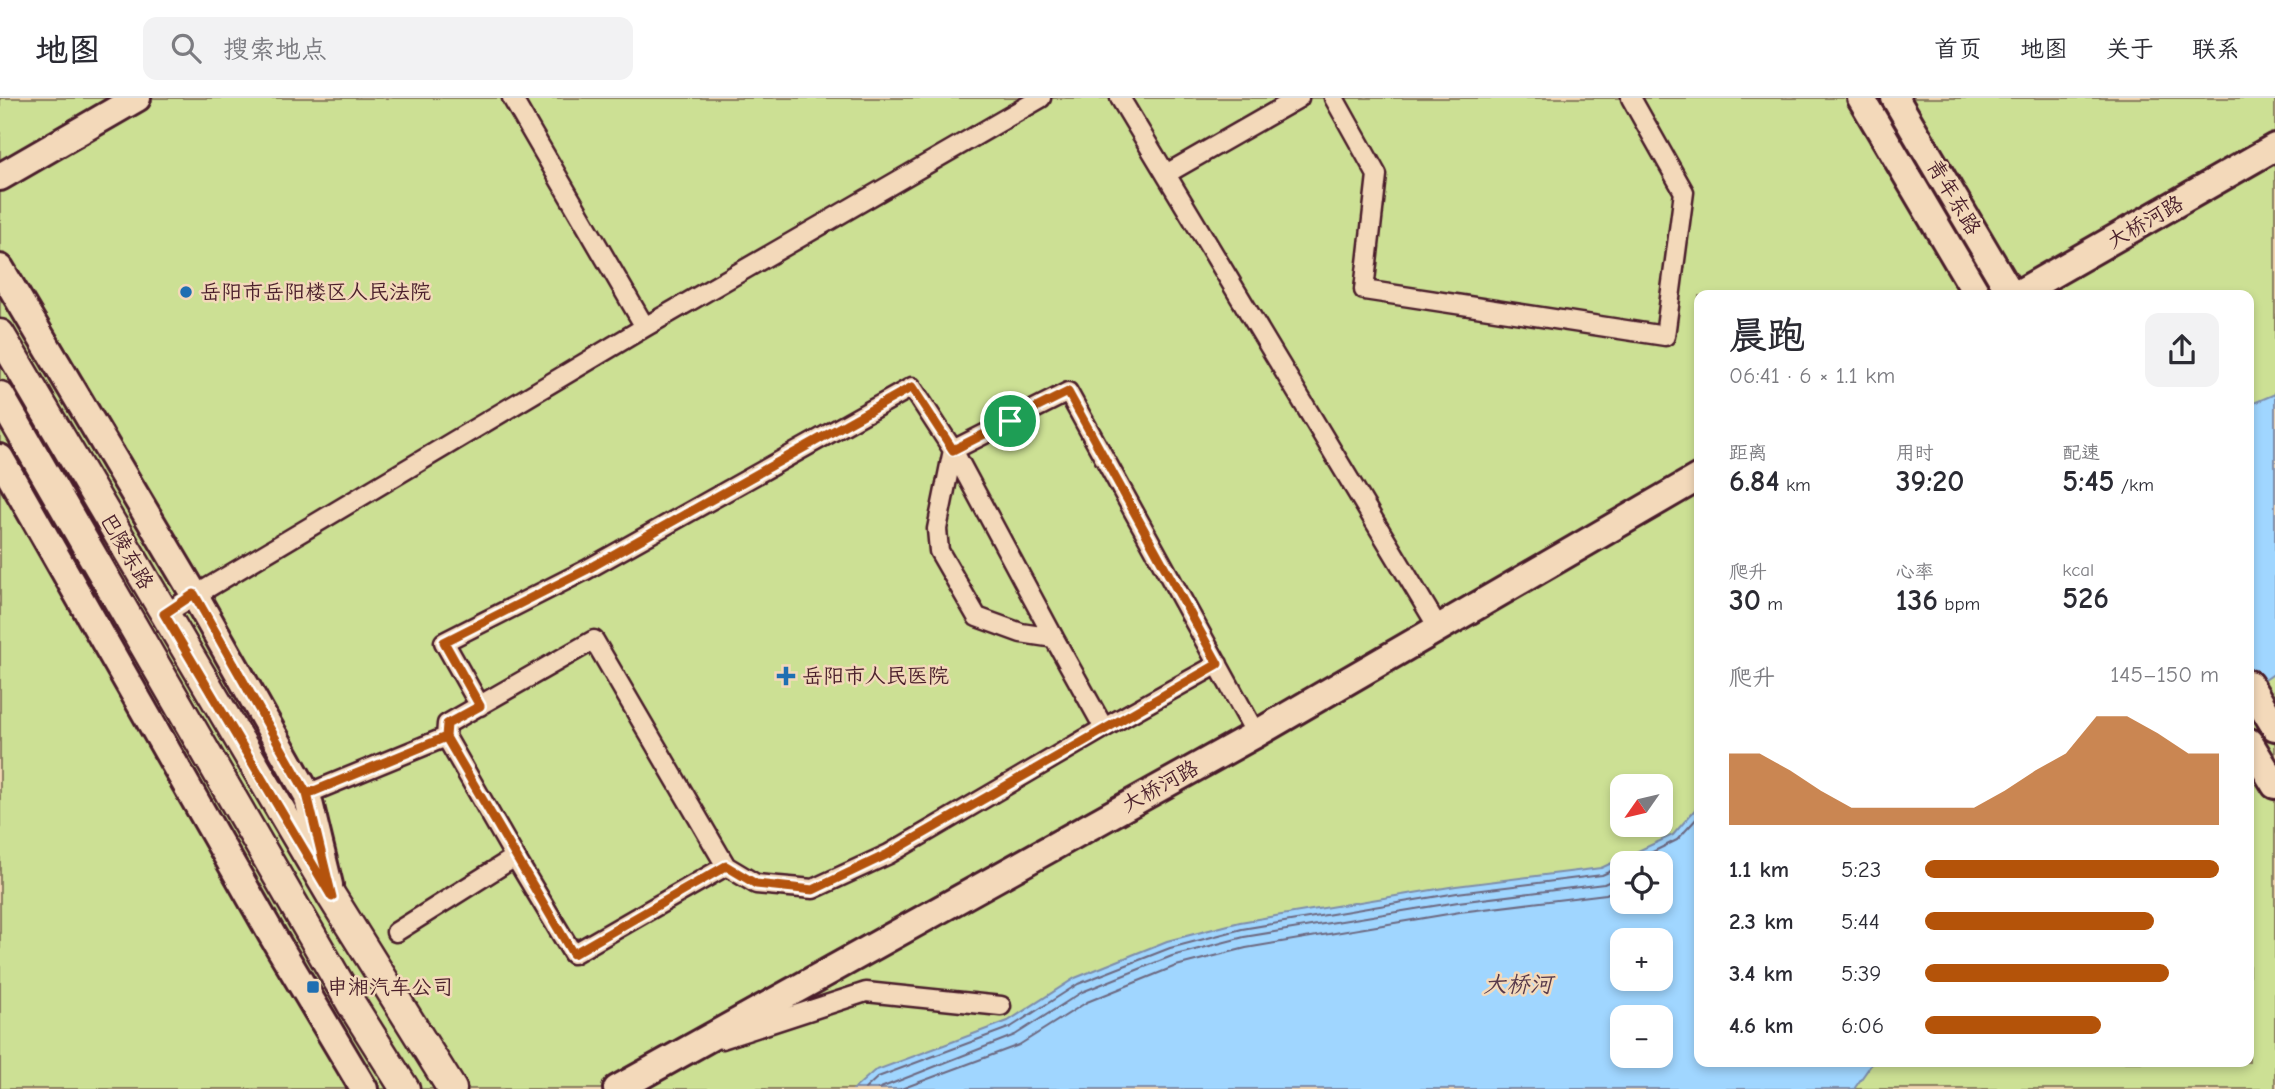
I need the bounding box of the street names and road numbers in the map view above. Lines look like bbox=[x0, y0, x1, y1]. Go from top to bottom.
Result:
street label: 青年东路 bbox=[1922, 155, 1986, 239]
street label: 大桥河路 bbox=[2103, 191, 2187, 253]
street label: 巴陵东路 bbox=[96, 509, 158, 593]
street label: 大桥河路 bbox=[1117, 755, 1203, 817]

